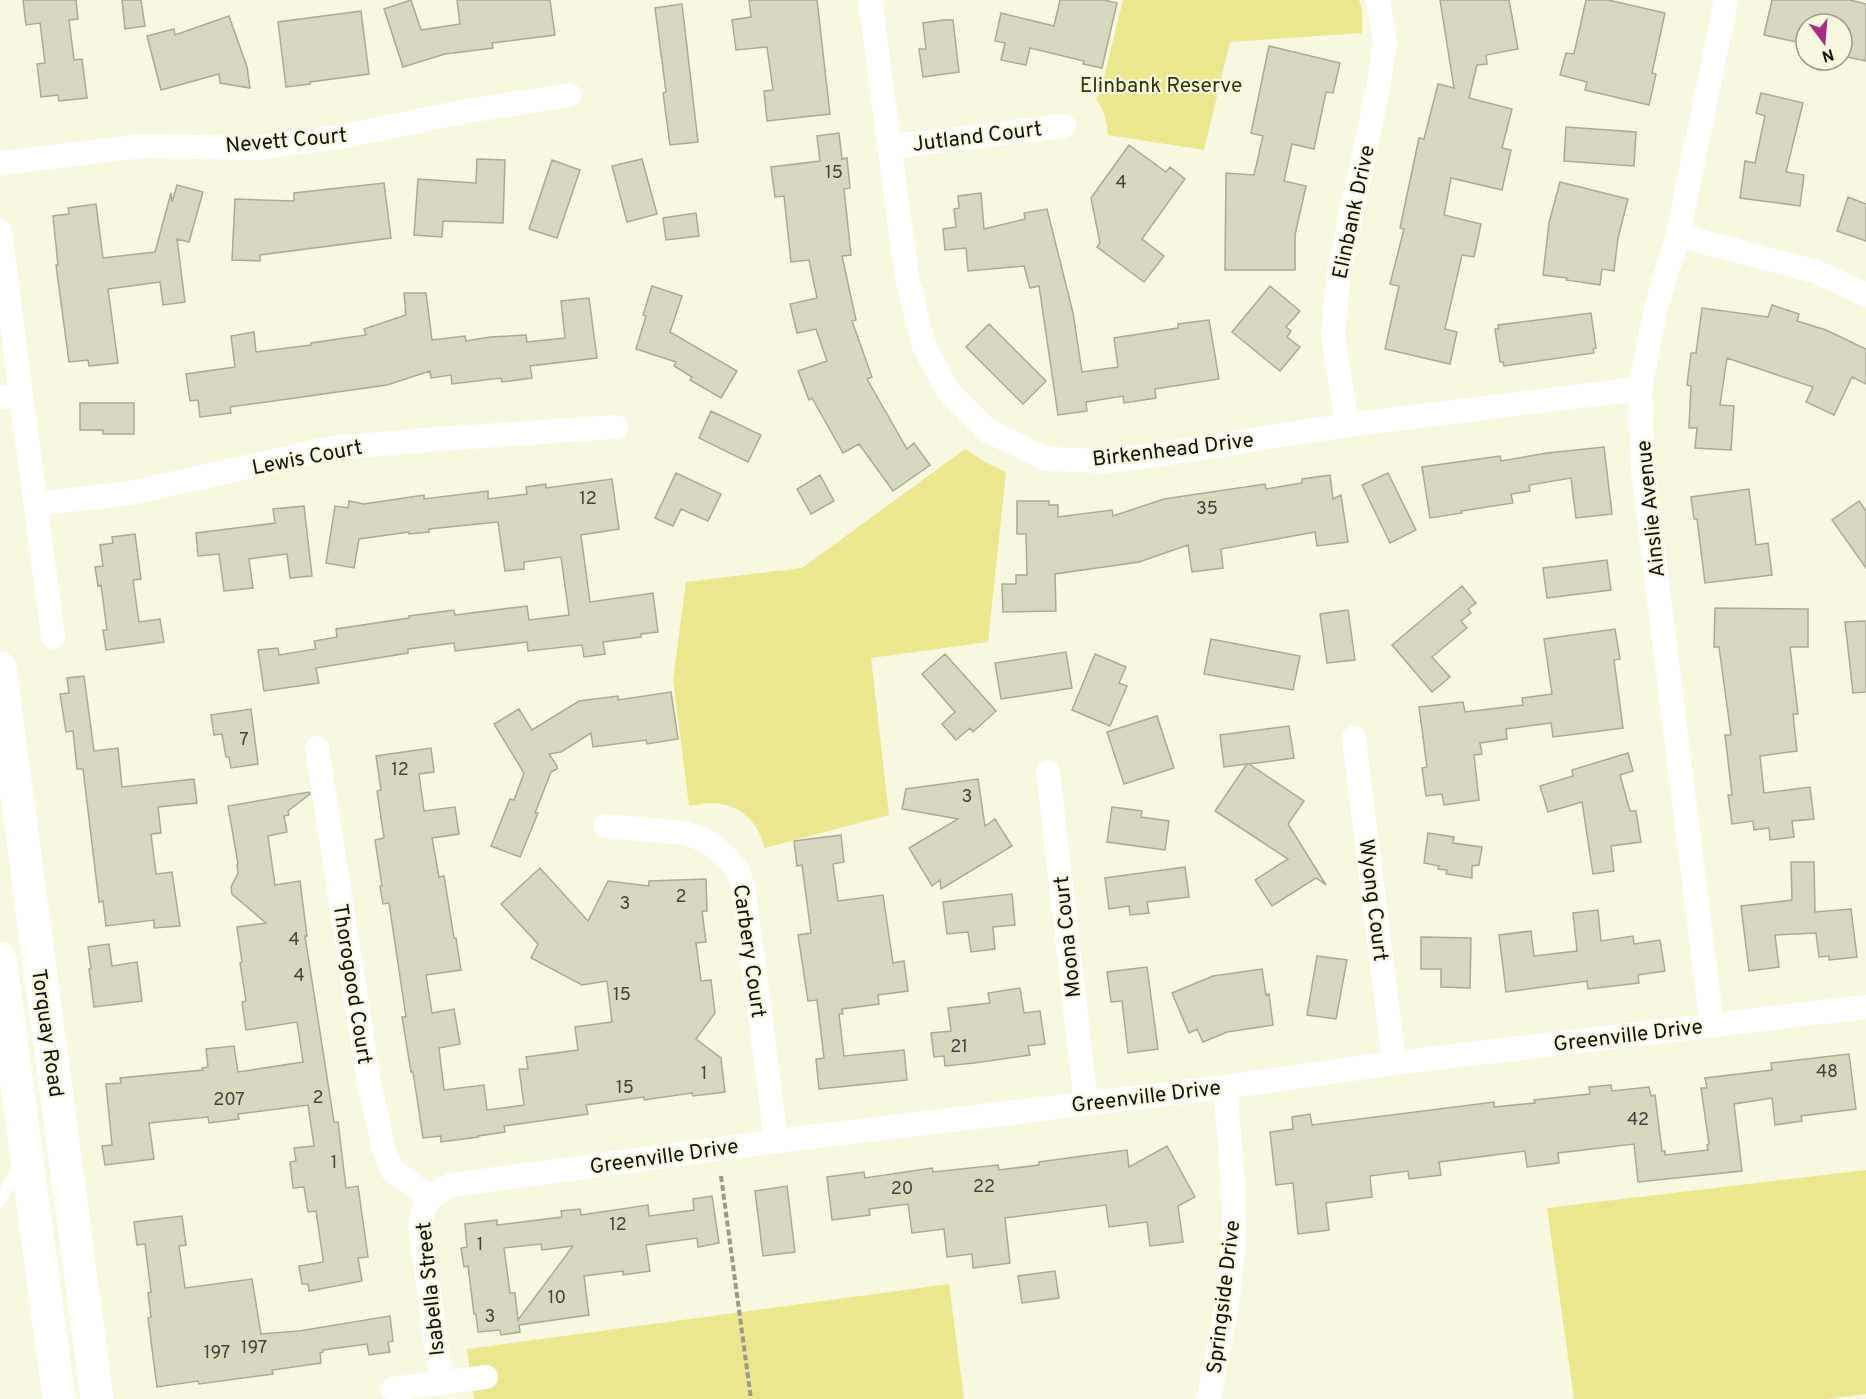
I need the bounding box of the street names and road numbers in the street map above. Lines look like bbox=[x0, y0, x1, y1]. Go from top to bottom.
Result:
street label: Jutland Court bbox=[911, 116, 1043, 159]
street label: Nevett Court bbox=[224, 123, 348, 160]
street label: Elinbank Drive bbox=[1327, 143, 1382, 282]
street label: Birkenhead Drive bbox=[1091, 427, 1255, 474]
street label: Lewis Court bbox=[250, 435, 365, 482]
street label: Ainslie Avenue bbox=[1631, 439, 1672, 579]
street label: Wyong Court bbox=[1352, 838, 1393, 963]
street label: Moona Court bbox=[1049, 875, 1088, 999]
street label: Carbery Court bbox=[726, 883, 771, 1020]
street label: Thorogood Court bbox=[326, 902, 378, 1066]
street label: Torquay Road bbox=[24, 967, 69, 1099]
street label: Greenville Drive bbox=[1552, 1014, 1704, 1059]
street label: Greenville Drive bbox=[1070, 1075, 1222, 1120]
street label: Greenville Drive bbox=[588, 1134, 740, 1181]
street label: Springside Drive bbox=[1202, 1219, 1247, 1376]
street label: Isabella Street bbox=[411, 1221, 452, 1357]

